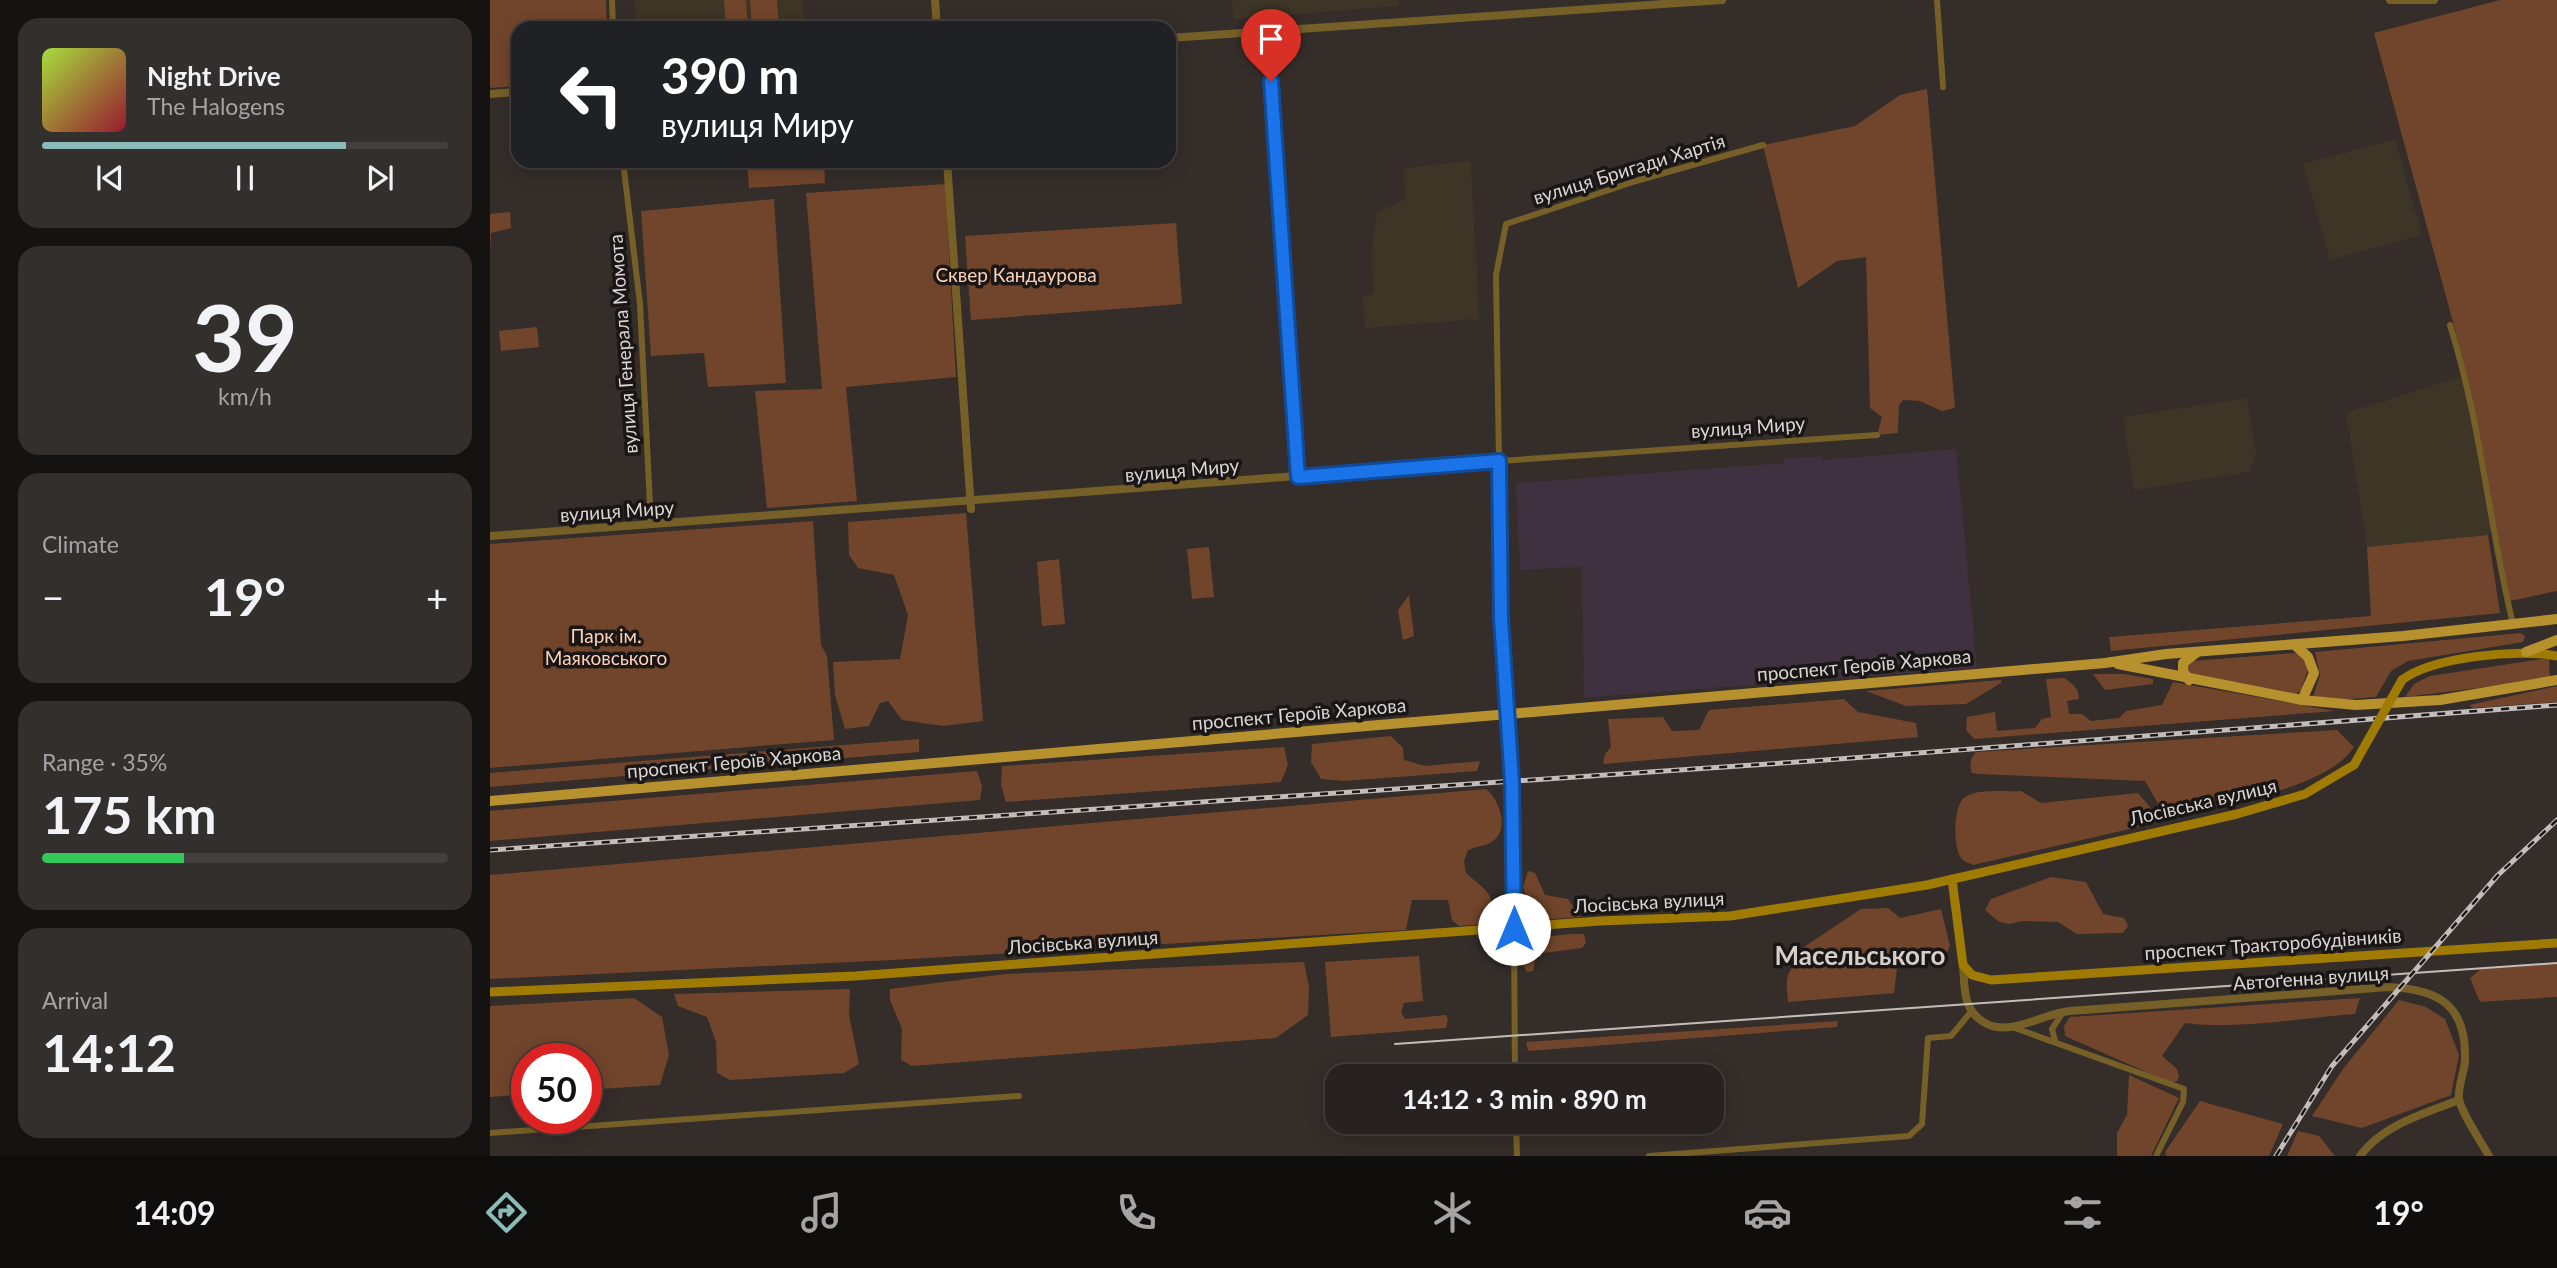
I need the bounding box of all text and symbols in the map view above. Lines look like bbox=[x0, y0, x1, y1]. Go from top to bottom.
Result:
pin bbox=[1241, 9, 1301, 81]
icon: arrive bbox=[1252, 20, 1290, 58]
text: 390 m bbox=[661, 46, 799, 104]
icon: left bbox=[546, 49, 637, 140]
text: Night Drive bbox=[147, 60, 281, 92]
text: The Halogens bbox=[147, 92, 285, 120]
text: вулиця Миру bbox=[661, 105, 854, 144]
street label: вулиця Бригади Хартія bbox=[1530, 128, 1728, 209]
icon: previous bbox=[91, 159, 129, 197]
icon: pause bbox=[226, 159, 264, 197]
icon: next bbox=[361, 159, 399, 197]
street label: вулиця Генерала Момота bbox=[603, 234, 642, 455]
park label: Сквер Кандаурова bbox=[935, 263, 1097, 286]
text: 39 bbox=[192, 282, 298, 391]
text: km/h bbox=[218, 382, 272, 410]
street label: вулиця Миру bbox=[1690, 411, 1806, 442]
street label: вулиця Миру bbox=[1124, 453, 1240, 486]
street label: вулиця Миру bbox=[559, 495, 675, 526]
text: Climate bbox=[42, 530, 119, 558]
text: 19° bbox=[204, 565, 286, 627]
text: − bbox=[42, 574, 64, 620]
text: + bbox=[426, 574, 448, 620]
park label: Парк ім. Маяковського bbox=[545, 624, 667, 669]
street label: проспект Героїв Харкова bbox=[1756, 644, 1972, 685]
street label: проспект Героїв Харкова bbox=[1191, 693, 1407, 734]
street label: проспект Героїв Харкова bbox=[626, 741, 842, 782]
text: Range · 35% bbox=[42, 748, 167, 776]
street label: Лосівська вулиця bbox=[2126, 773, 2279, 830]
text: 175 km bbox=[42, 783, 216, 845]
street label: Лосівська вулиця bbox=[1572, 886, 1725, 917]
position arrow bbox=[1477, 892, 1551, 966]
street label: проспект Тракторобудівників bbox=[2144, 923, 2402, 964]
street label: Лосівська вулиця bbox=[1006, 925, 1159, 958]
district label: Масельського bbox=[1775, 939, 1946, 971]
street label: Автоґенна вулиця bbox=[2232, 961, 2390, 994]
text: Arrival bbox=[42, 986, 108, 1014]
text: 14:12 bbox=[42, 1021, 176, 1083]
speed limit sign: 50 bbox=[511, 1043, 602, 1134]
text: 14:12 · 3 min · 890 m bbox=[1402, 1083, 1647, 1115]
icon: directions bbox=[482, 1188, 531, 1237]
icon: music bbox=[797, 1188, 846, 1237]
icon: phone bbox=[1112, 1188, 1161, 1237]
icon: climate bbox=[1428, 1188, 1477, 1237]
icon: car bbox=[1743, 1188, 1792, 1237]
icon: filters bbox=[2058, 1188, 2107, 1237]
text: 14:09 bbox=[133, 1193, 216, 1232]
text: 19° bbox=[2373, 1193, 2424, 1232]

